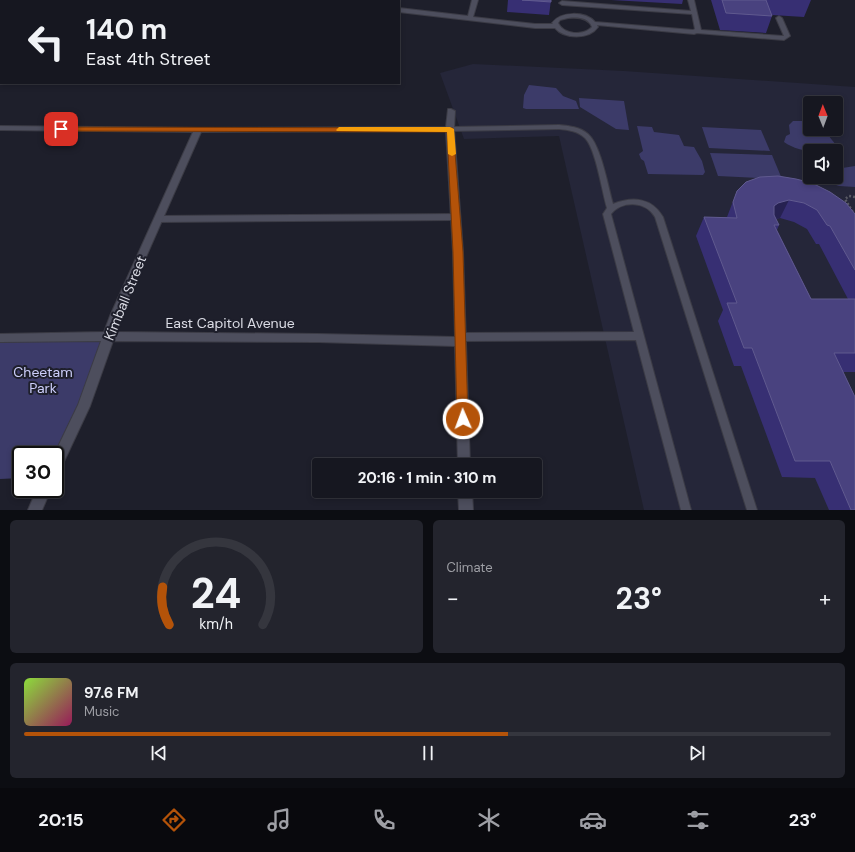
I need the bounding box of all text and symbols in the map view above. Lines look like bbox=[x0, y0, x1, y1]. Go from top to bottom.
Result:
text: 140 m bbox=[86, 11, 167, 48]
icon: left bbox=[20, 16, 72, 68]
text: East 4th Street bbox=[86, 47, 211, 71]
north arrow bbox=[803, 96, 843, 136]
map controls bbox=[803, 96, 843, 184]
pin bbox=[44, 112, 78, 146]
icon: arrive bbox=[50, 118, 72, 140]
button: sound bbox=[803, 144, 843, 184]
street label: Kimball Street bbox=[100, 253, 150, 343]
street label: East Capitol Avenue bbox=[165, 314, 295, 332]
park label: Cheetam Park bbox=[13, 363, 73, 397]
position arrow bbox=[442, 398, 484, 440]
speed limit sign: 30 bbox=[12, 446, 64, 498]
text: 20:16 · 1 min · 310 m bbox=[358, 468, 496, 488]
text: Climate bbox=[447, 559, 493, 576]
text: 24 bbox=[191, 566, 242, 620]
text: 23° bbox=[616, 579, 662, 618]
text: − bbox=[447, 584, 459, 613]
text: + bbox=[819, 584, 831, 613]
text: km/h bbox=[199, 614, 233, 632]
text: 97.6 FM bbox=[84, 683, 139, 703]
text: Music bbox=[84, 703, 119, 720]
icon: previous bbox=[148, 742, 170, 764]
icon: pause bbox=[417, 742, 439, 764]
icon: next bbox=[686, 742, 708, 764]
icon: directions bbox=[160, 806, 188, 834]
icon: music bbox=[265, 806, 293, 834]
icon: phone bbox=[370, 806, 398, 834]
icon: climate bbox=[475, 806, 503, 834]
icon: car bbox=[579, 806, 607, 834]
icon: filters bbox=[684, 806, 712, 834]
text: 20:15 bbox=[38, 808, 84, 832]
text: 23° bbox=[789, 808, 817, 832]

